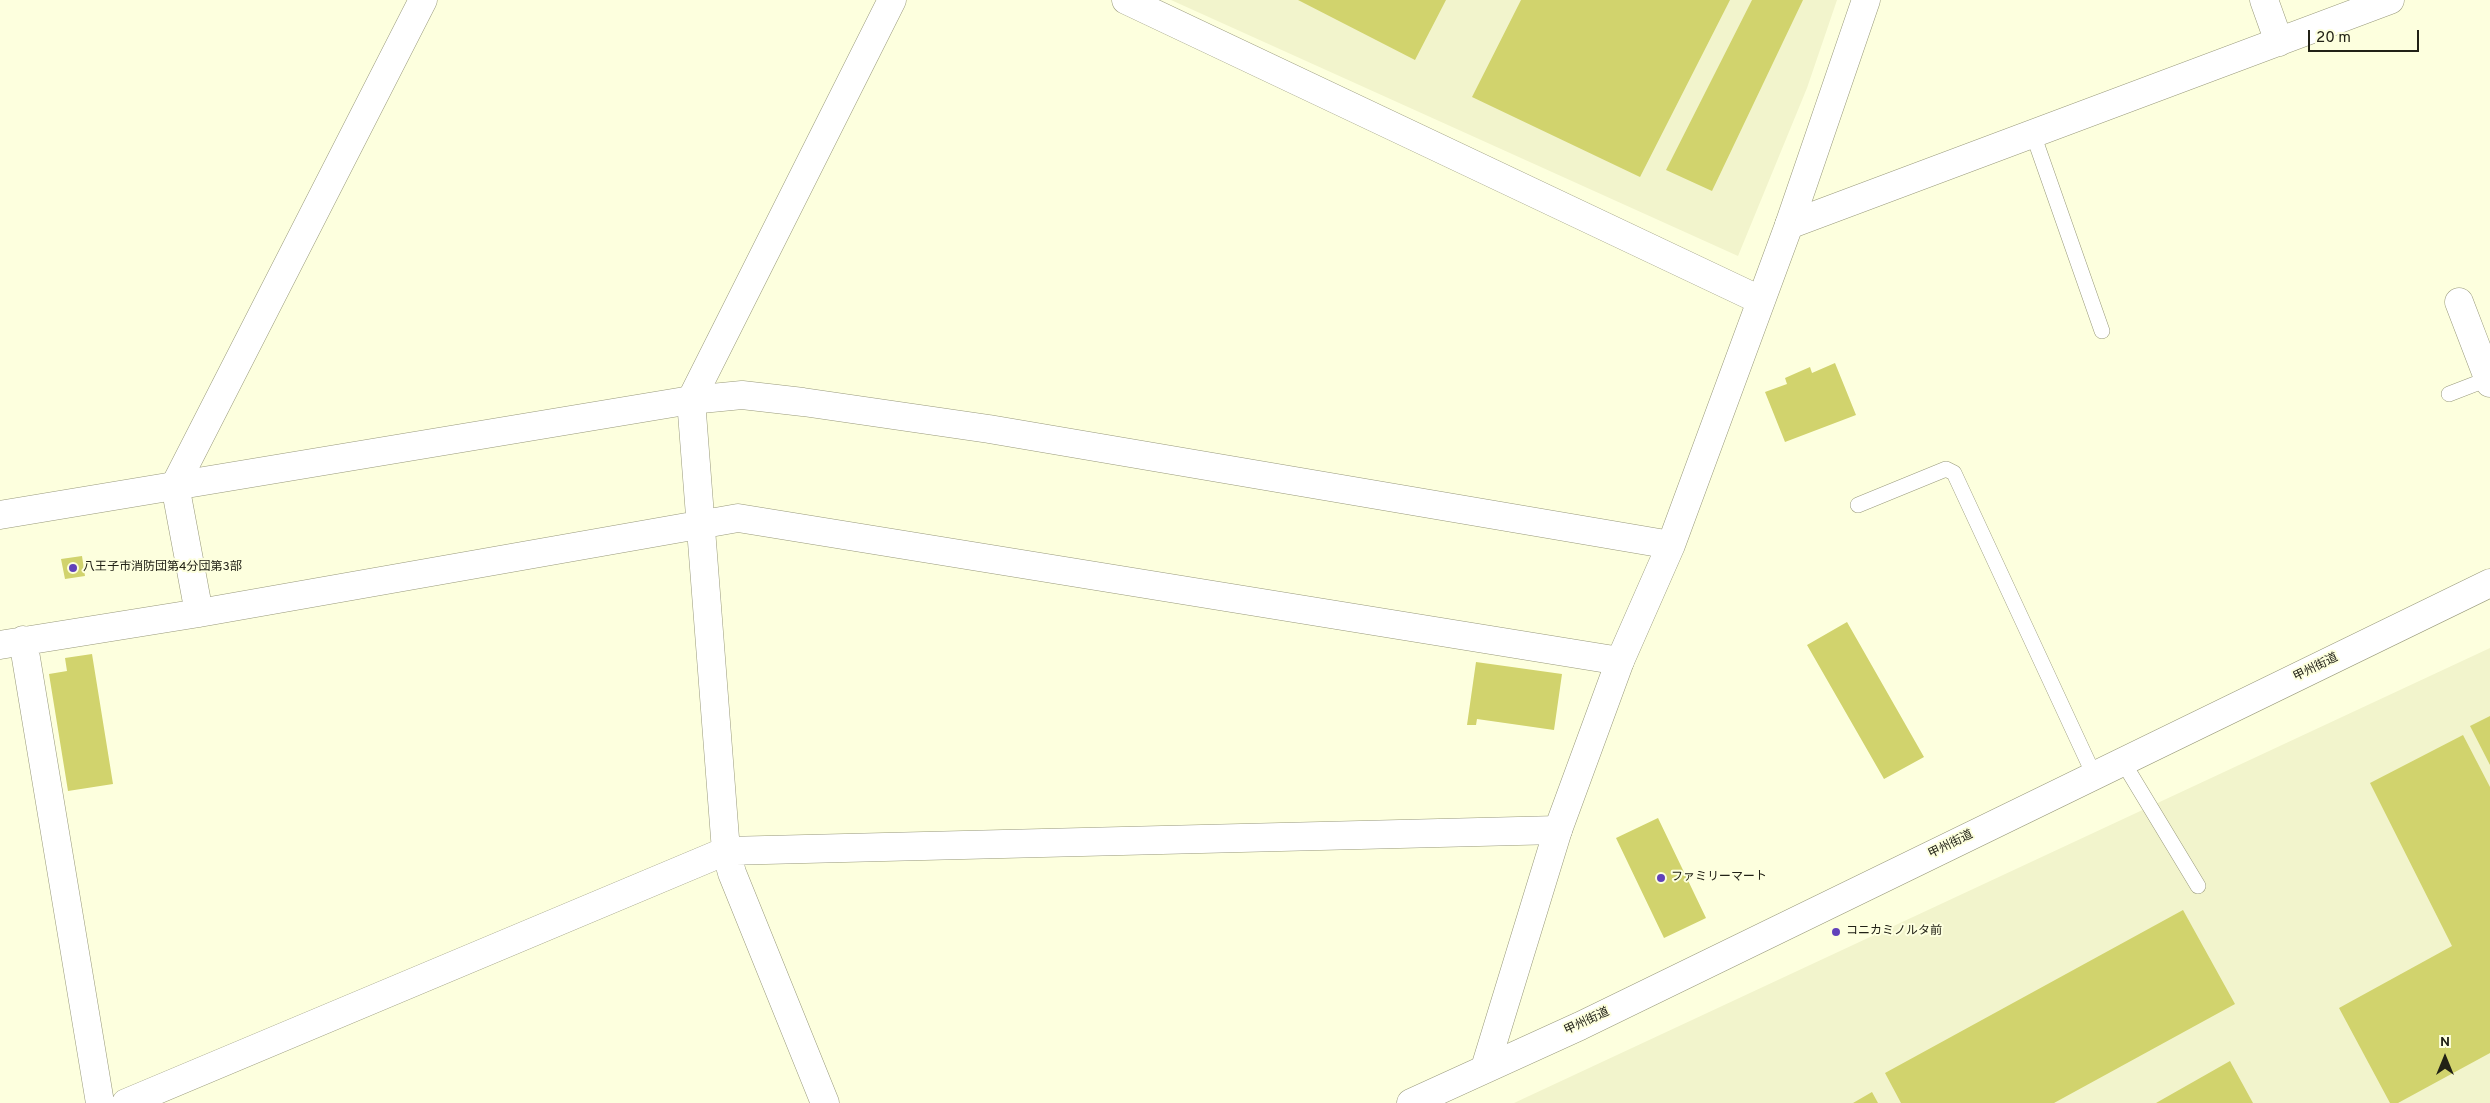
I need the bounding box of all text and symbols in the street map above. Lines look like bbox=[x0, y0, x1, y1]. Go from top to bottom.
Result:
scale bar bbox=[2310, 20, 2421, 52]
text: 20 m bbox=[2316, 29, 2351, 48]
place label: 八王子市消防団第4分団第3部 bbox=[83, 561, 242, 575]
marker: 八王子市消防団第4分団第3部 bbox=[67, 562, 79, 574]
street label: 甲州街道 bbox=[2291, 651, 2341, 685]
street label: 甲州街道 bbox=[1926, 828, 1976, 862]
place label: ファミリーマート bbox=[1671, 871, 1767, 885]
marker: ファミリーマート bbox=[1655, 872, 1667, 884]
place label: コニカミノルタ前 bbox=[1846, 925, 1942, 939]
marker: コニカミノルタ前 bbox=[1830, 926, 1842, 938]
street label: 甲州街道 bbox=[1562, 1005, 1612, 1039]
north arrow bbox=[2420, 1033, 2470, 1083]
text: N bbox=[2440, 1034, 2450, 1051]

